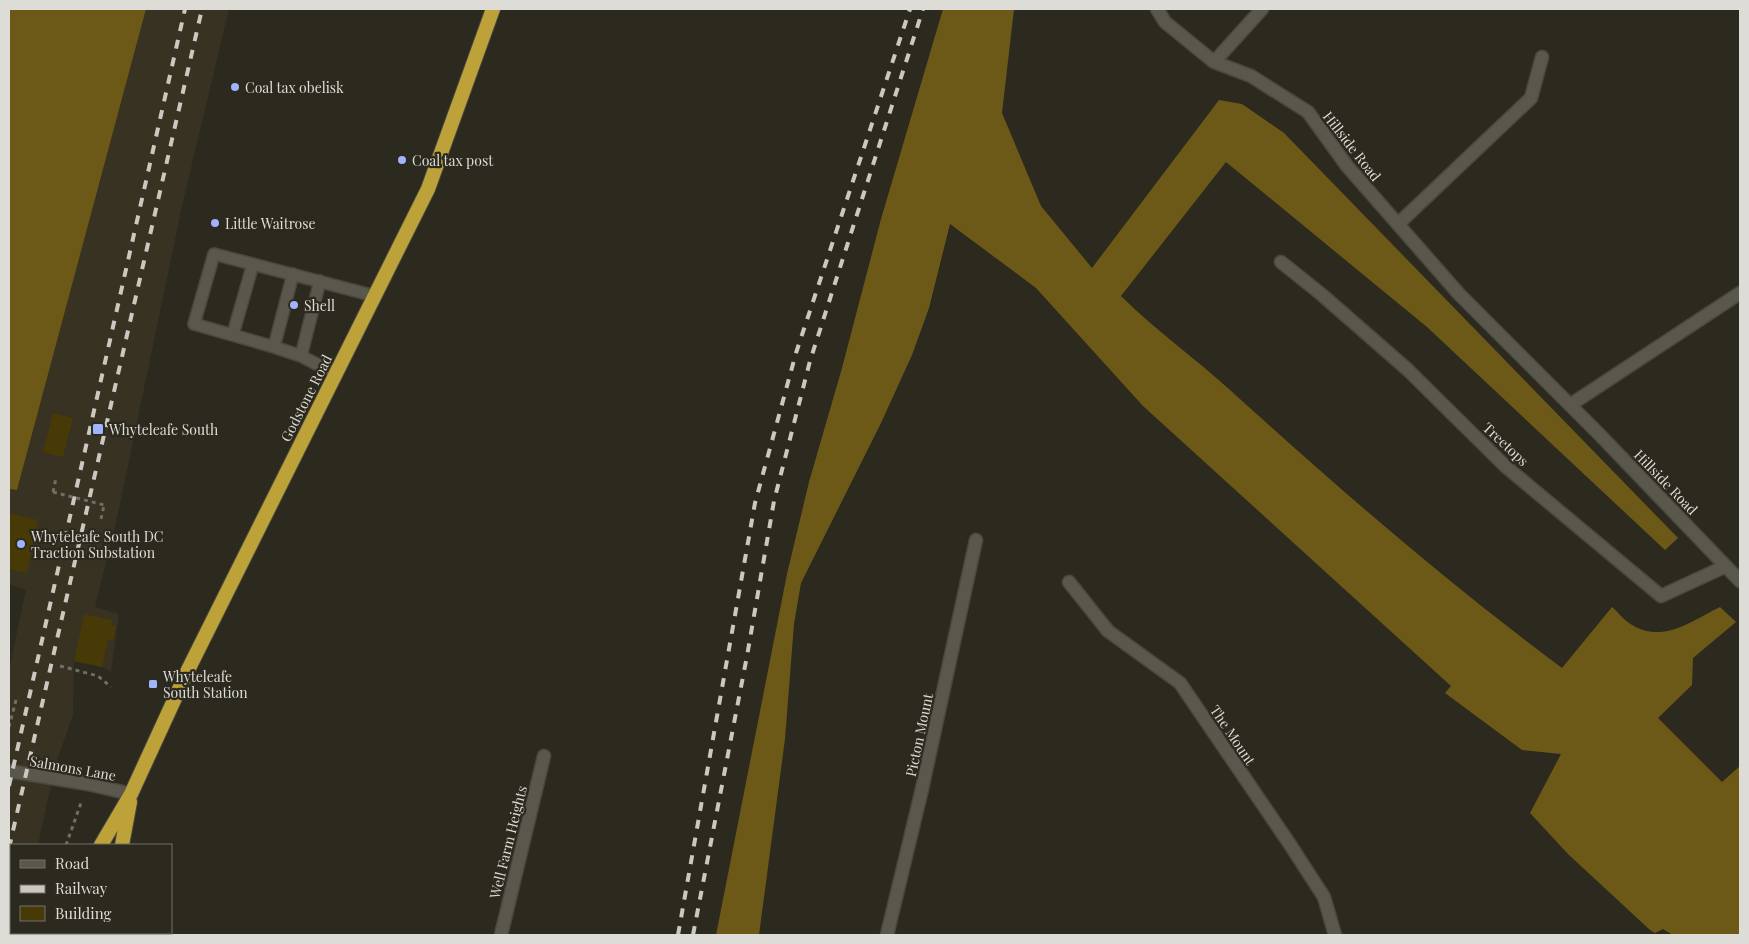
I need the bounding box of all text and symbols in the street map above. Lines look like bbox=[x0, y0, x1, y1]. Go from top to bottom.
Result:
place label: Coal tax obelisk bbox=[245, 78, 344, 97]
marker: Coal tax obelisk bbox=[229, 81, 241, 93]
street label: Hillside Road bbox=[1319, 107, 1385, 185]
place label: Coal tax post bbox=[412, 151, 494, 170]
marker: Coal tax post bbox=[396, 154, 408, 166]
place label: Little Waitrose bbox=[225, 214, 316, 233]
marker: Little Waitrose bbox=[209, 217, 221, 229]
place label: Shell bbox=[304, 296, 335, 315]
marker: Shell bbox=[288, 299, 300, 311]
street label: Godstone Road bbox=[276, 351, 336, 445]
street label: Treetops bbox=[1479, 418, 1533, 470]
place label: Whyteleafe South bbox=[108, 420, 219, 439]
marker: Whyteleafe South bbox=[91, 422, 105, 436]
street label: Hillside Road bbox=[1630, 445, 1702, 519]
place label: Whyteleafe South DC Traction Substation bbox=[30, 527, 163, 562]
marker: Whyteleafe South DC Traction Substation bbox=[15, 538, 27, 550]
place label: Whyteleafe South Station bbox=[162, 667, 248, 702]
marker: Whyteleafe South Station bbox=[147, 678, 159, 690]
street label: Picton Mount bbox=[901, 691, 937, 778]
street label: The Mount bbox=[1206, 701, 1261, 770]
street label: Salmons Lane bbox=[28, 751, 118, 785]
street label: Well Farm Heights bbox=[485, 784, 531, 901]
legend bbox=[10, 844, 172, 934]
text: Road bbox=[55, 853, 89, 873]
text: Railway bbox=[55, 878, 108, 898]
text: Building bbox=[55, 903, 112, 923]

